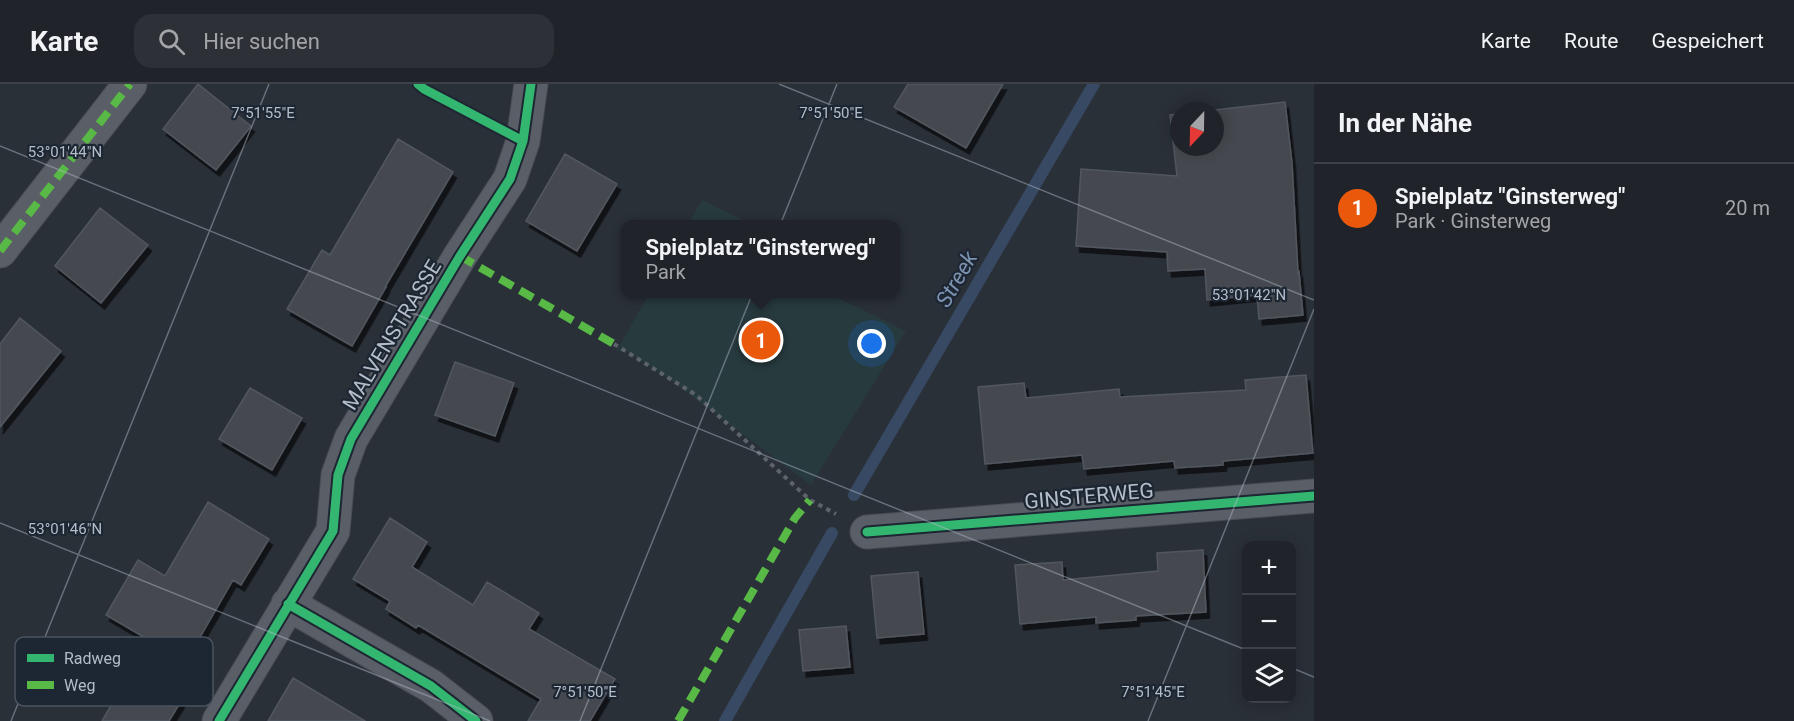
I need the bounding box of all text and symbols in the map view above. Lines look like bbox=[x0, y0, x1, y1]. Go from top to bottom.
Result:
search box bbox=[134, 14, 554, 68]
text: Karte bbox=[30, 25, 98, 58]
icon: search bbox=[155, 25, 188, 58]
text: Hier suchen bbox=[203, 29, 320, 54]
text: Karte bbox=[1481, 29, 1531, 53]
text: Route bbox=[1564, 29, 1618, 53]
text: Gespeichert bbox=[1651, 29, 1764, 53]
north arrow bbox=[1170, 102, 1224, 156]
text: 7°51'55"E bbox=[231, 104, 295, 122]
text: 7°51'50"E bbox=[799, 104, 863, 122]
text: In der Nähe bbox=[1338, 108, 1472, 138]
text: 53°01'44"N bbox=[28, 143, 102, 161]
text: Spielplatz "Ginsterweg" bbox=[1395, 184, 1625, 209]
text: 1 bbox=[1352, 196, 1363, 220]
text: 20 m bbox=[1725, 196, 1770, 220]
text: Park · Ginsterweg bbox=[1395, 209, 1551, 233]
popup bbox=[621, 220, 900, 298]
text: Spielplatz "Ginsterweg" bbox=[645, 235, 876, 260]
water label: Streek bbox=[931, 246, 983, 312]
street label: MALVENSTRASSE bbox=[338, 256, 446, 414]
text: Park bbox=[645, 260, 686, 284]
text: 53°01'42"N bbox=[1212, 286, 1286, 304]
pin: 1 bbox=[742, 318, 780, 362]
your location bbox=[857, 329, 886, 358]
street label: GINSTERWEG bbox=[1023, 478, 1155, 514]
text: 53°01'46"N bbox=[28, 520, 102, 538]
map controls bbox=[1242, 541, 1296, 703]
button: + bbox=[1242, 541, 1296, 595]
button: − bbox=[1242, 595, 1296, 649]
legend bbox=[15, 637, 213, 706]
text: Radweg bbox=[64, 649, 121, 668]
button: layers bbox=[1242, 649, 1296, 703]
text: Weg bbox=[64, 676, 95, 695]
text: 7°51'50"E bbox=[553, 683, 617, 701]
text: 7°51'45"E bbox=[1121, 683, 1185, 701]

